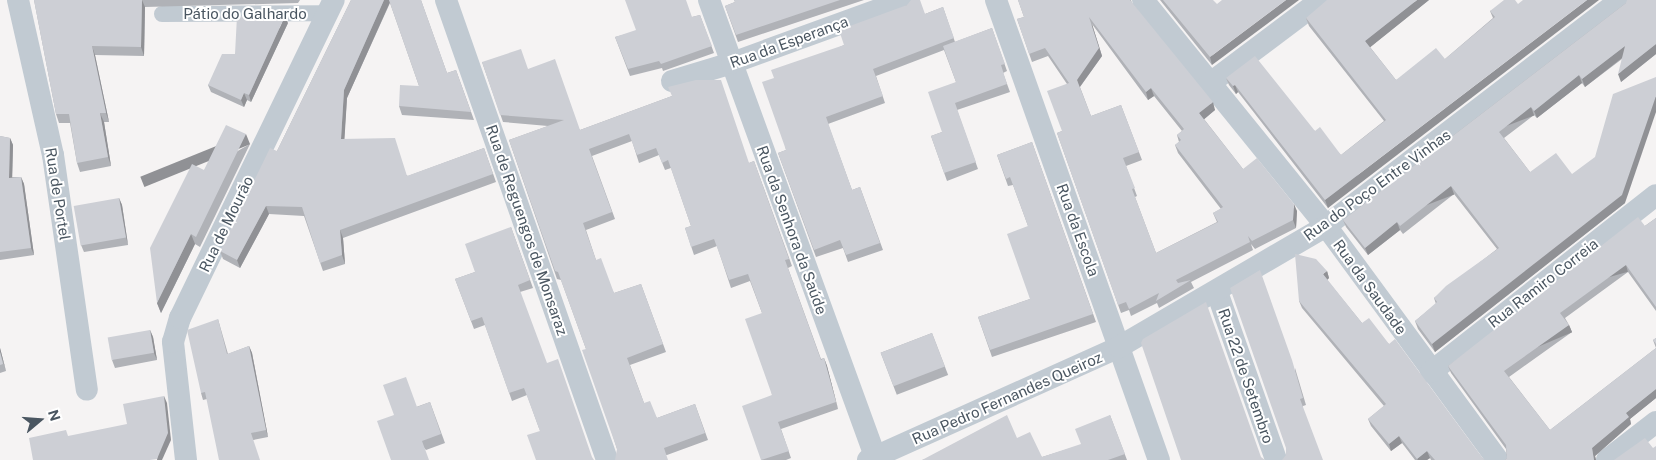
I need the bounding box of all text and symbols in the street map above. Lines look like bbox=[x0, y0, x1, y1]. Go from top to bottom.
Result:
street label: Pátio do Galhardo bbox=[183, 5, 307, 23]
street label: Rua da Esperança bbox=[727, 12, 851, 72]
street label: Rua de Reguengos de Monsaraz bbox=[482, 122, 572, 338]
street label: Rua do Poço Entre Vinhas bbox=[1300, 125, 1454, 245]
street label: Rua da Senhora da Saúde bbox=[753, 143, 831, 317]
street label: Rua de Portel bbox=[42, 146, 74, 242]
street label: Rua de Mourão bbox=[195, 173, 257, 275]
street label: Rua da Escola bbox=[1053, 181, 1103, 279]
street label: Rua Ramiro Correia bbox=[1484, 234, 1602, 332]
street label: Rua da Saudade bbox=[1329, 236, 1411, 338]
street label: Rua 22 de Setembro bbox=[1214, 306, 1278, 446]
street label: Rua Pedro Fernandes Queiroz bbox=[909, 348, 1105, 448]
north arrow bbox=[15, 395, 65, 445]
text: N bbox=[45, 408, 64, 423]

